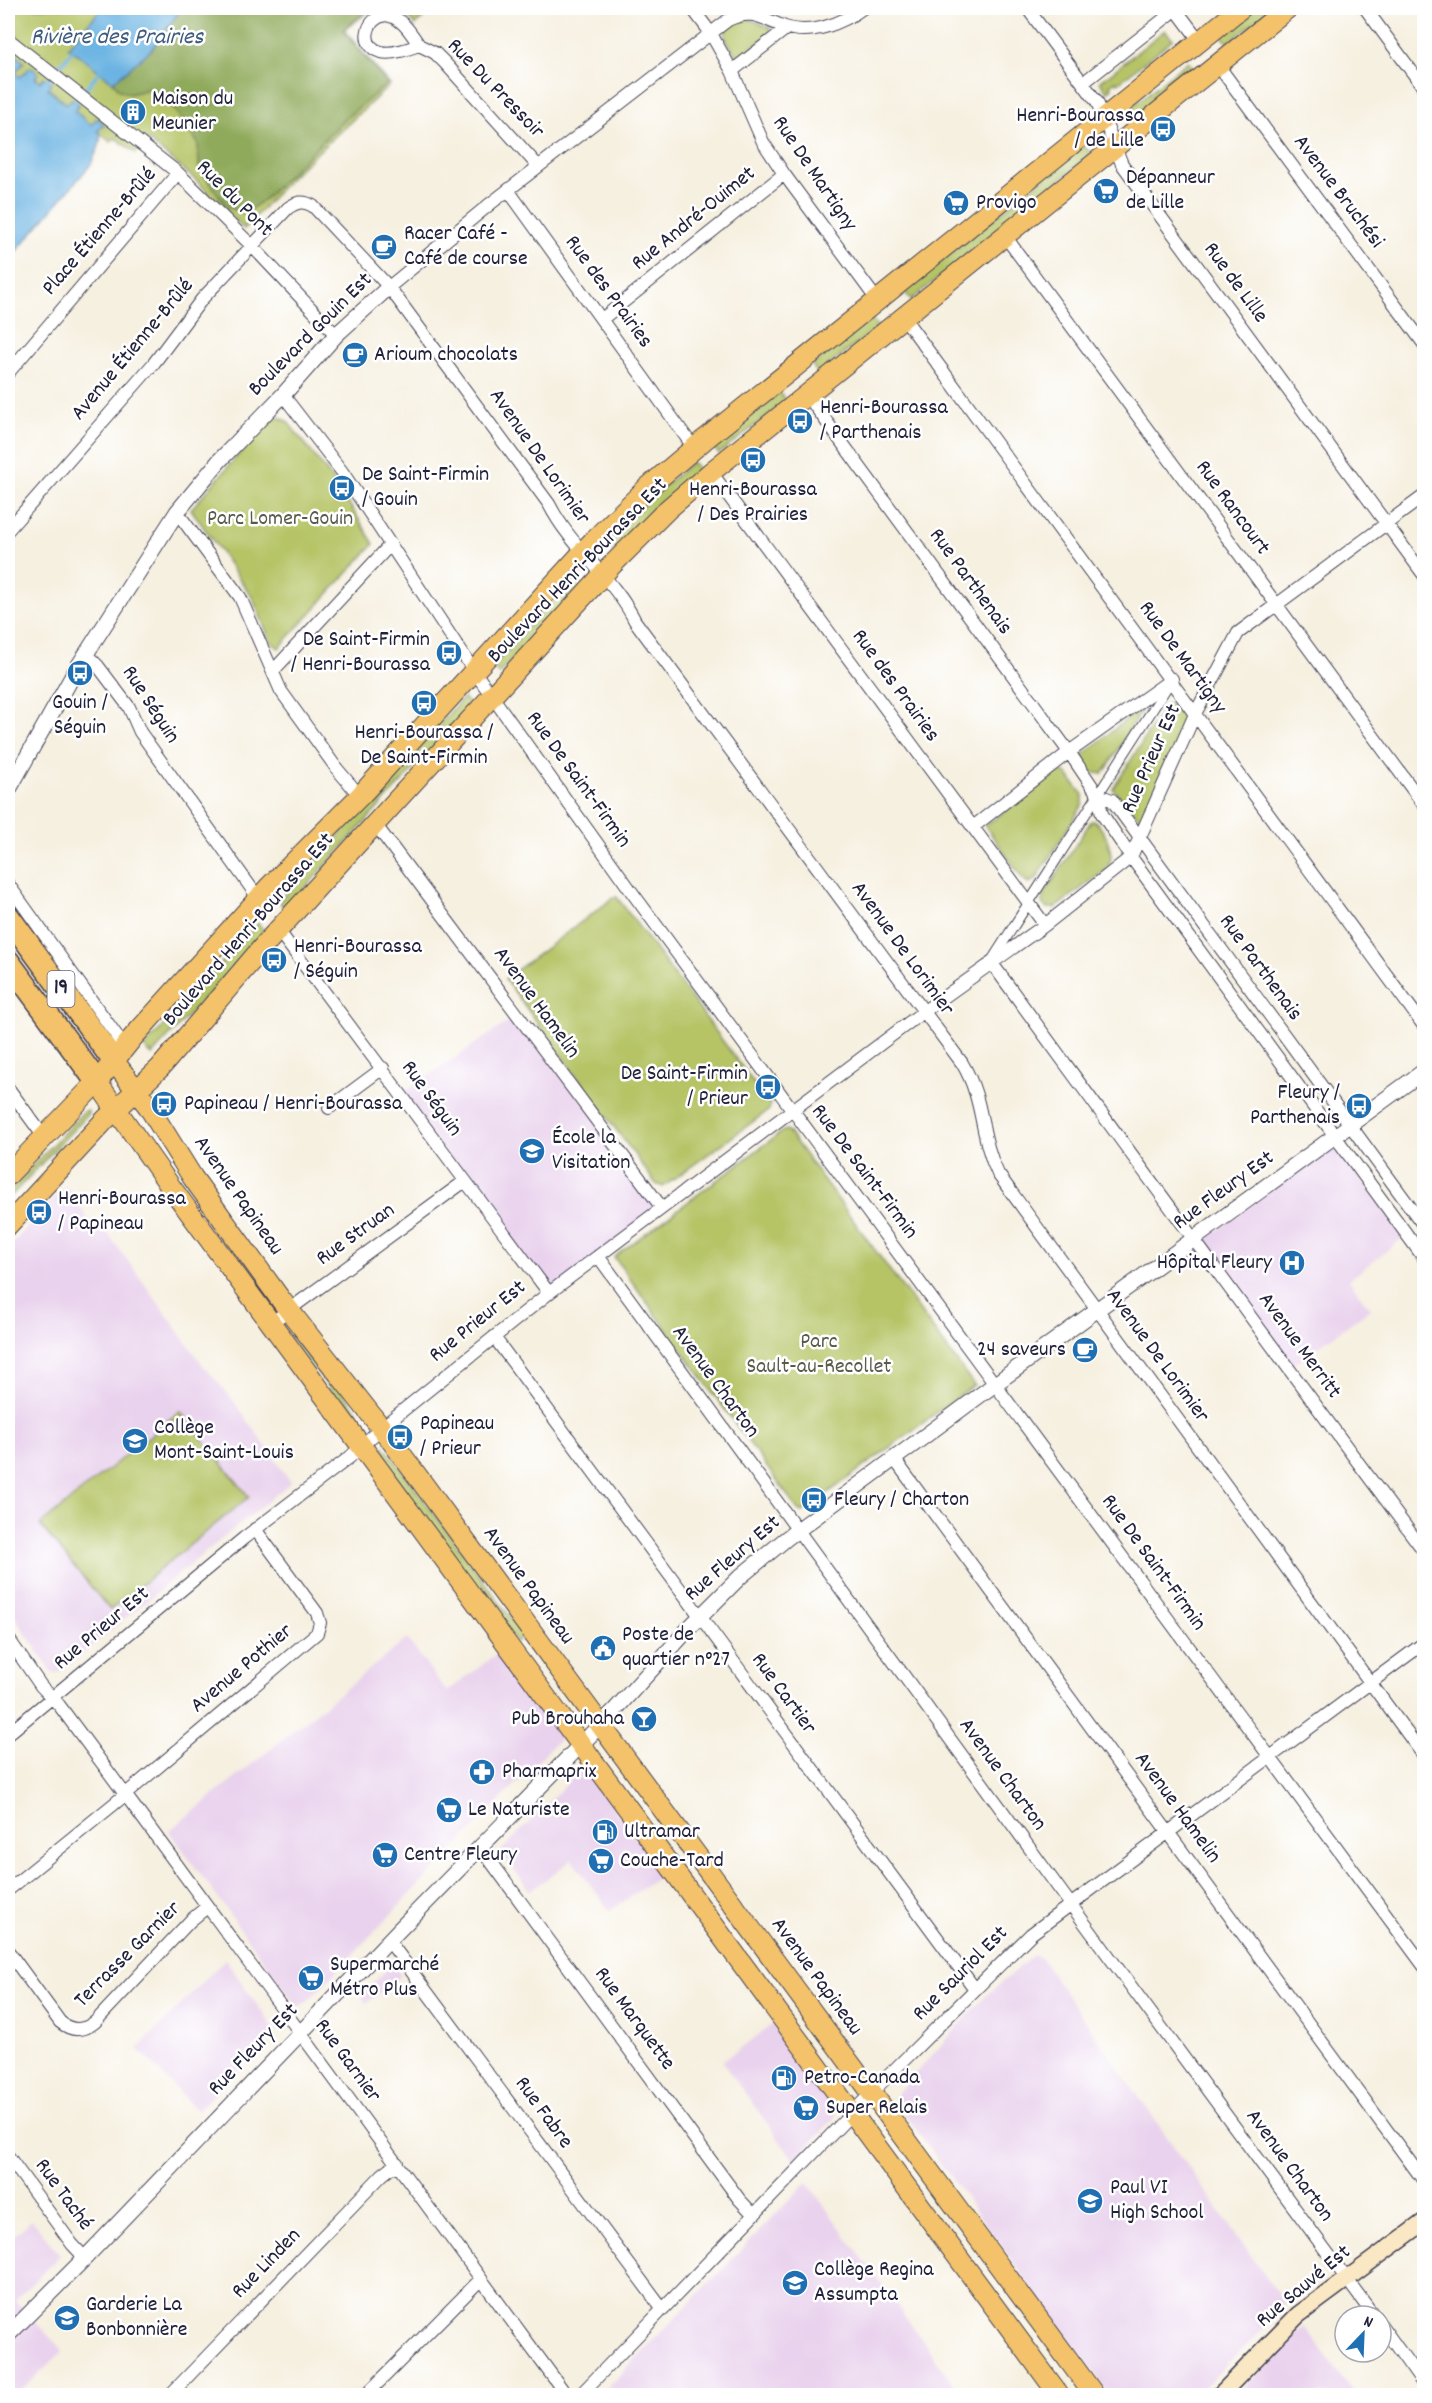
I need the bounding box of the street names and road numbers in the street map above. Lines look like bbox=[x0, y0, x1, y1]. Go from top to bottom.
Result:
street label: Rue Du Pressoir bbox=[439, 32, 552, 147]
street label: Rue De Martigny bbox=[764, 110, 865, 239]
street label: Avenue Bruchési bbox=[1285, 129, 1391, 255]
street label: Rue du Pont bbox=[188, 153, 280, 245]
street label: Rue André-Ouimet bbox=[625, 159, 763, 279]
street label: Place Étienne-Brûlé bbox=[35, 161, 165, 303]
street label: Rue des Prairies bbox=[556, 229, 660, 355]
street label: Rue de Lille bbox=[1195, 236, 1275, 330]
street label: Boulevard Gouin Est bbox=[242, 266, 380, 404]
street label: Avenue Étienne-Brûlé bbox=[64, 272, 202, 428]
street label: Avenue De Lorimier bbox=[481, 383, 598, 532]
street label: Rue Rancourt bbox=[1187, 454, 1277, 562]
street label: Boulevard Henri-Bourassa Est bbox=[481, 471, 675, 671]
street label: Rue Parthenais bbox=[921, 522, 1019, 642]
street label: Rue De Martigny bbox=[1130, 595, 1234, 722]
street label: Rue des Prairies bbox=[843, 623, 947, 749]
street label: Rue Séguin bbox=[113, 660, 187, 750]
street label: Rue Prieur Est bbox=[1114, 699, 1190, 819]
street label: Rue De Saint-Firmin bbox=[518, 705, 638, 855]
street label: Boulevard Henri-Bourassa Est bbox=[156, 826, 342, 1034]
street label: Avenue De Lorimier bbox=[843, 875, 962, 1023]
street label: Rue Parthenais bbox=[1211, 908, 1309, 1028]
street label: Avenue Hamelin bbox=[485, 941, 587, 1065]
road number: 19 bbox=[48, 971, 74, 1007]
street label: Rue Séguin bbox=[393, 1055, 469, 1143]
street label: Rue De Saint-Firmin bbox=[803, 1098, 925, 1246]
street label: Avenue Papineau bbox=[185, 1130, 291, 1262]
street label: Rue Fleury Est bbox=[1167, 1144, 1281, 1238]
street label: Rue Struan bbox=[310, 1196, 402, 1274]
street label: Rue Prieur Est bbox=[423, 1273, 533, 1371]
street label: Avenue De Lorimier bbox=[1098, 1282, 1217, 1430]
street label: Avenue Merritt bbox=[1250, 1287, 1348, 1405]
street label: Avenue Charton bbox=[663, 1319, 767, 1445]
street label: Rue De Saint-Firmin bbox=[1093, 1488, 1213, 1638]
street label: Rue Fleury Est bbox=[678, 1508, 788, 1610]
street label: Avenue Papineau bbox=[475, 1521, 581, 1651]
street label: Rue Prieur Est bbox=[47, 1580, 157, 1678]
street label: Avenue Pothier bbox=[184, 1616, 301, 1721]
street label: Rue Cartier bbox=[743, 1647, 824, 1742]
street label: Avenue Charton bbox=[950, 1712, 1054, 1838]
street label: Avenue Hamelin bbox=[1126, 1746, 1228, 1870]
street label: Terrasse Garnier bbox=[68, 1894, 189, 2015]
street label: Avenue Papineau bbox=[763, 1912, 869, 2042]
street label: Rue Sauriol Est bbox=[906, 1919, 1016, 2029]
street label: Rue Marquette bbox=[586, 1961, 682, 2077]
street label: Rue Fleury Est bbox=[202, 1997, 306, 2103]
street label: Rue Garnier bbox=[306, 2013, 388, 2110]
street label: Rue Fabre bbox=[506, 2071, 580, 2155]
street label: Avenue Charton bbox=[1237, 2103, 1341, 2229]
street label: Rue Taché bbox=[26, 2153, 100, 2237]
street label: Rue Linden bbox=[225, 2221, 309, 2307]
street label: Rue Sauvé Est bbox=[1250, 2238, 1358, 2336]

